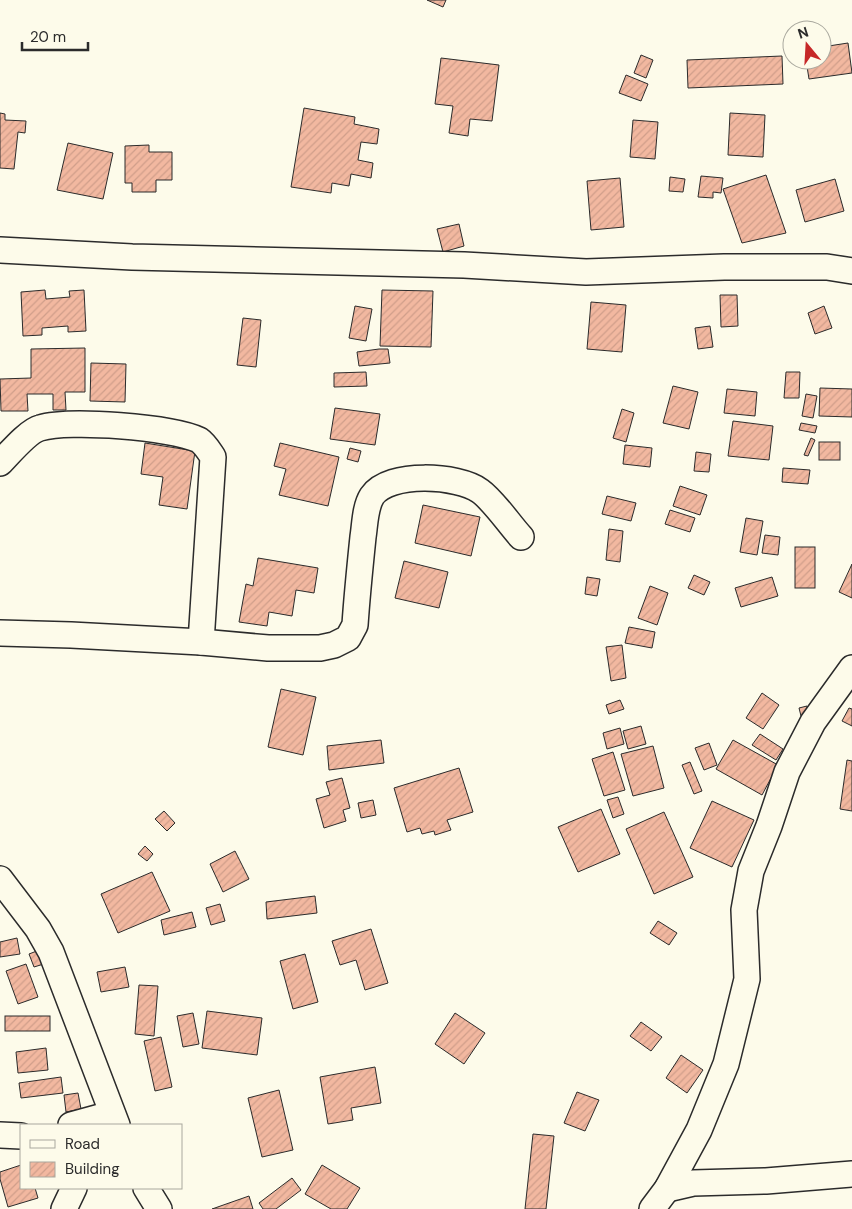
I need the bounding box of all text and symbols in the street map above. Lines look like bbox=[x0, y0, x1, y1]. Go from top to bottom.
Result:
scale bar bbox=[22, 20, 89, 52]
north arrow bbox=[782, 20, 832, 70]
text: N bbox=[795, 22, 811, 43]
text: 20 m bbox=[30, 27, 66, 47]
legend bbox=[20, 1124, 182, 1189]
text: Road bbox=[65, 1134, 100, 1154]
text: Building bbox=[65, 1159, 120, 1179]

